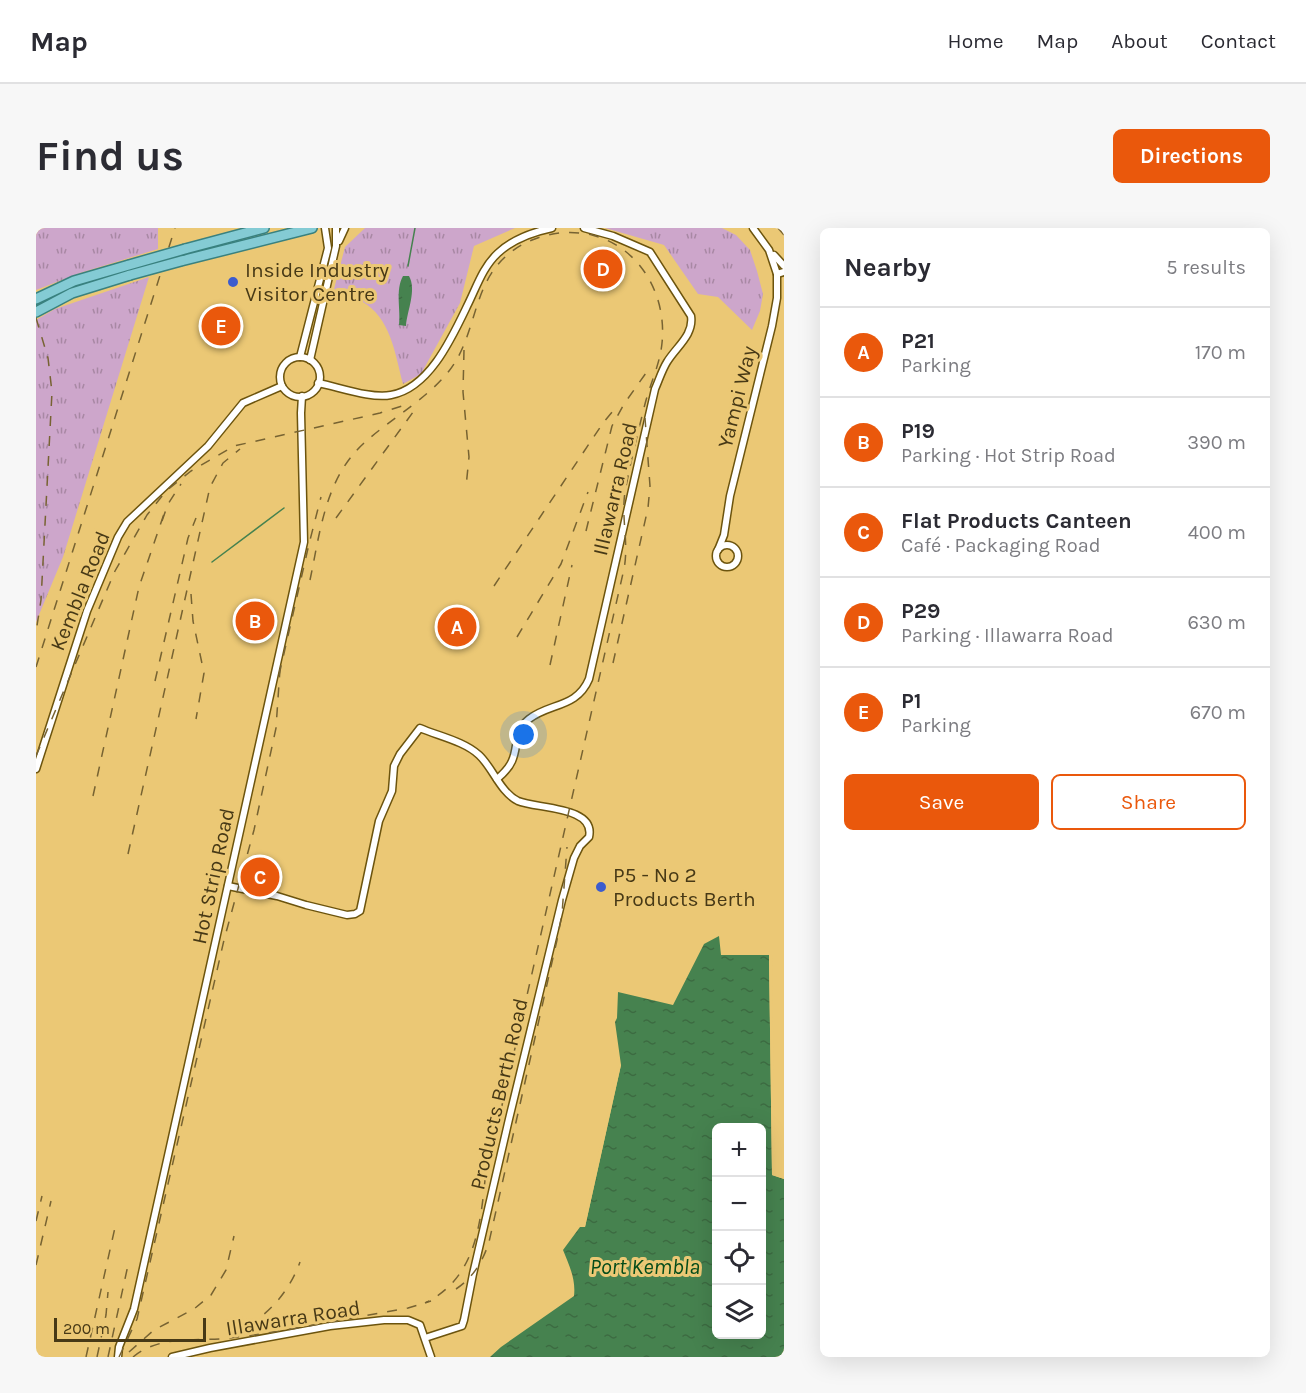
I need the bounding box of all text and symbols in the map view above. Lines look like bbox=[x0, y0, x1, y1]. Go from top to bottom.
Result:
text: Map bbox=[30, 25, 88, 58]
text: Home bbox=[948, 29, 1004, 53]
text: Map bbox=[1037, 29, 1078, 53]
text: About bbox=[1111, 29, 1168, 53]
text: Contact bbox=[1201, 29, 1276, 53]
button: Directions bbox=[1113, 129, 1270, 183]
text: Find us bbox=[36, 131, 184, 181]
pin: D bbox=[584, 246, 622, 291]
text: Nearby bbox=[844, 252, 931, 283]
text: 5 results bbox=[1166, 256, 1246, 279]
place label: Inside Industry Visitor Centre bbox=[245, 258, 389, 306]
marker: Inside Industry Visitor Centre bbox=[226, 275, 240, 289]
pin: E bbox=[202, 304, 240, 348]
text: P21 bbox=[901, 328, 935, 354]
text: A bbox=[857, 341, 870, 364]
text: 170 m bbox=[1195, 341, 1246, 364]
street label: Yampi Way bbox=[713, 343, 761, 451]
text: Parking bbox=[901, 354, 971, 377]
text: P19 bbox=[901, 418, 935, 444]
street label: Illawarra Road bbox=[588, 420, 642, 558]
text: B bbox=[857, 431, 870, 454]
text: 390 m bbox=[1187, 431, 1246, 454]
text: Parking · Hot Strip Road bbox=[901, 444, 1116, 467]
text: Flat Products Canteen bbox=[901, 508, 1132, 534]
text: C bbox=[857, 521, 870, 544]
text: 400 m bbox=[1188, 521, 1246, 544]
street label: Kembla Road bbox=[45, 528, 115, 654]
text: Café · Packaging Road bbox=[901, 534, 1101, 557]
pin: B bbox=[236, 598, 274, 644]
text: P29 bbox=[901, 598, 941, 624]
pin: A bbox=[438, 604, 476, 650]
text: D bbox=[857, 611, 870, 634]
text: 630 m bbox=[1187, 611, 1246, 634]
text: Parking · Illawarra Road bbox=[901, 624, 1114, 647]
text: P1 bbox=[901, 688, 922, 714]
text: E bbox=[858, 701, 869, 724]
text: 670 m bbox=[1190, 701, 1246, 724]
text: Parking bbox=[901, 714, 971, 737]
your location bbox=[509, 720, 538, 749]
button: Save bbox=[844, 774, 1039, 830]
button: Share bbox=[1051, 774, 1246, 830]
street label: Hot Strip Road bbox=[187, 806, 239, 946]
pin: C bbox=[240, 854, 280, 900]
place label: P5 - No 2 Products Berth bbox=[613, 863, 756, 911]
marker: P5 - No 2 Products Berth bbox=[594, 880, 608, 894]
street label: Products Berth Road bbox=[465, 996, 533, 1192]
map controls bbox=[712, 1123, 766, 1339]
button: + bbox=[712, 1123, 766, 1177]
button: − bbox=[712, 1177, 766, 1231]
button: locate bbox=[712, 1231, 766, 1285]
water label: Port Kembla bbox=[590, 1254, 700, 1280]
button: layers bbox=[712, 1285, 766, 1339]
street label: Illawarra Road bbox=[224, 1296, 362, 1340]
scale bar bbox=[54, 1315, 206, 1342]
text: 200 m bbox=[63, 1319, 110, 1338]

